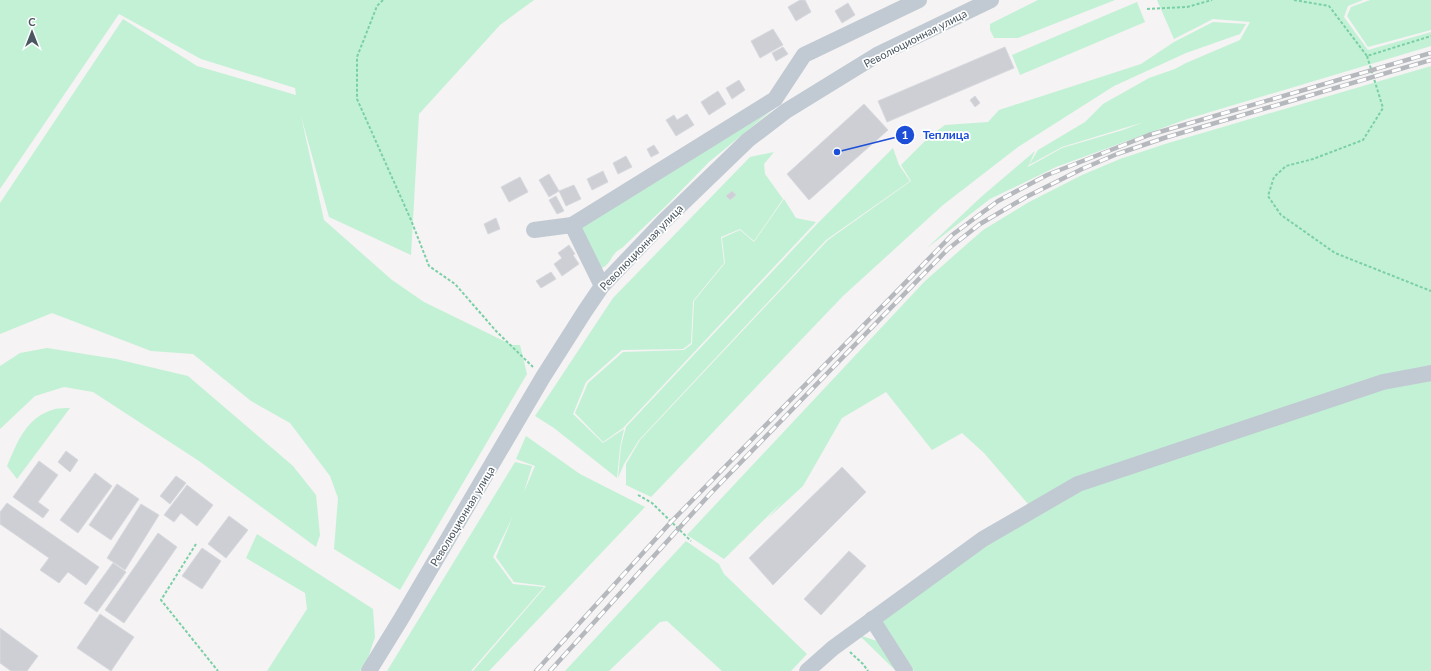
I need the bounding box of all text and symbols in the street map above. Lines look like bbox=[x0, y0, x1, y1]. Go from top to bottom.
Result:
street label: Революционная улица bbox=[861, 6, 969, 70]
north arrow bbox=[12, 12, 52, 52]
text: С bbox=[28, 15, 36, 28]
callout: Теплица bbox=[895, 123, 978, 147]
text: 1 bbox=[902, 127, 909, 142]
text: Теплица bbox=[923, 127, 969, 142]
street label: Революционная улица bbox=[597, 201, 685, 293]
street label: Революционная улица bbox=[427, 464, 497, 568]

